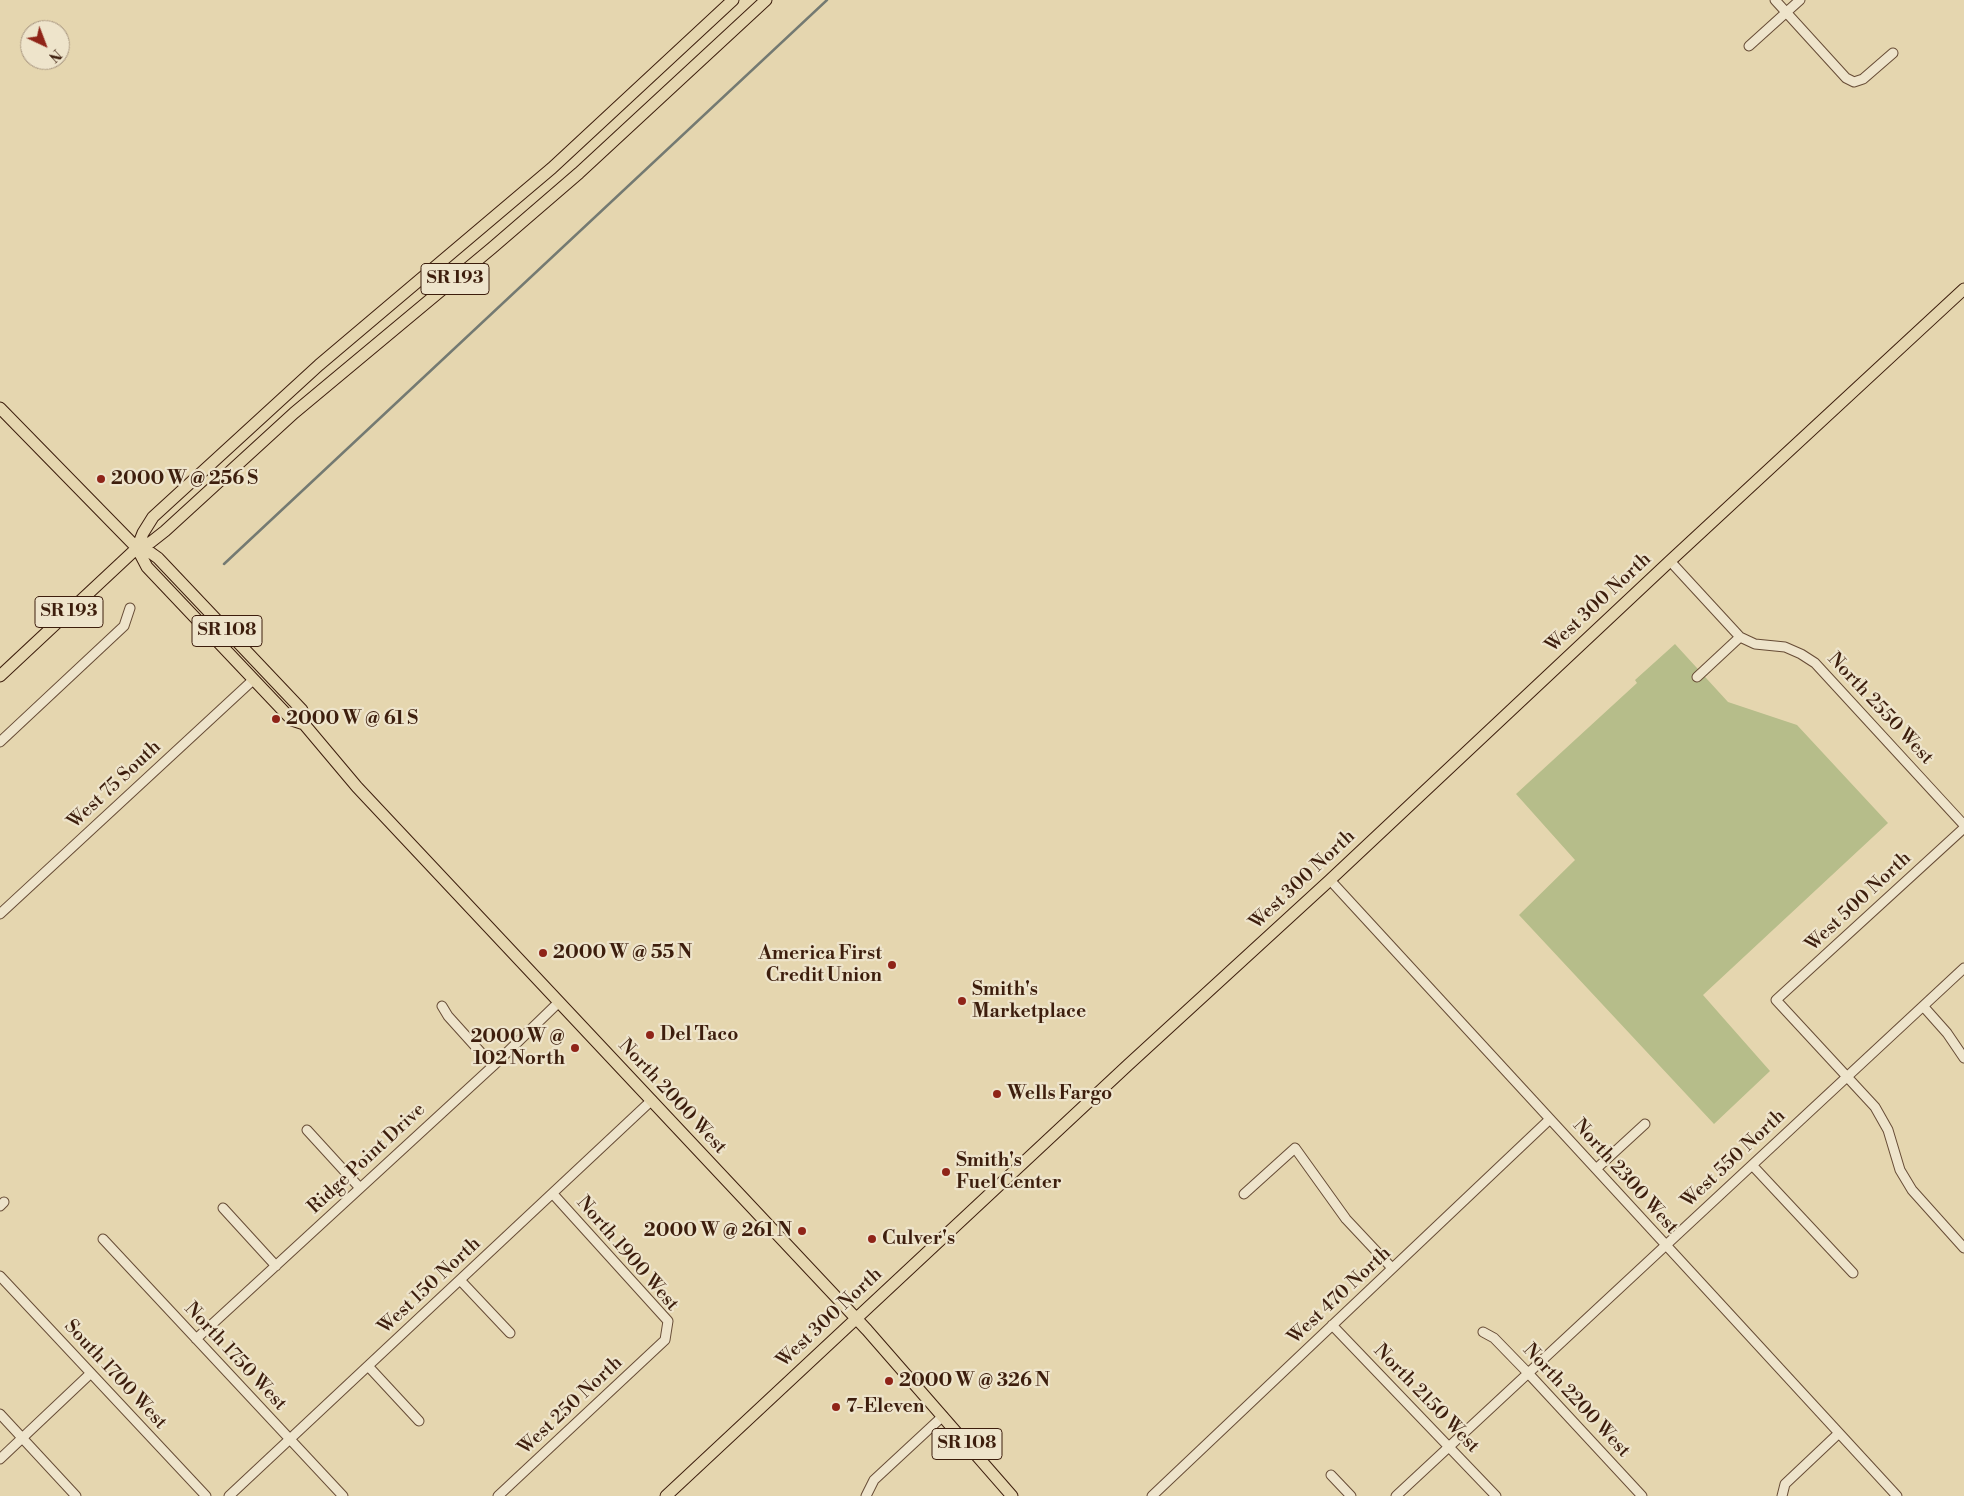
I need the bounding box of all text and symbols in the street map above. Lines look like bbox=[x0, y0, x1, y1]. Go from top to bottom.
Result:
north arrow bbox=[20, 20, 70, 70]
text: N bbox=[44, 45, 65, 66]
road number: SR 193 bbox=[421, 264, 489, 294]
place label: 2000 W @ 256 S bbox=[111, 468, 258, 490]
marker: 2000 W @ 256 S bbox=[95, 473, 107, 485]
street label: West 300 North bbox=[1542, 548, 1656, 658]
road number: SR 193 bbox=[35, 596, 103, 628]
road number: SR 108 bbox=[192, 616, 262, 646]
street label: North 2550 West bbox=[1822, 648, 1938, 770]
place label: 2000 W @ 61 S bbox=[286, 708, 418, 730]
marker: 2000 W @ 61 S bbox=[270, 713, 282, 725]
street label: West 75 South bbox=[64, 736, 166, 834]
street label: West 300 North bbox=[1246, 825, 1360, 935]
street label: West 500 North bbox=[1802, 847, 1916, 957]
place label: 2000 W @ 55 N bbox=[553, 942, 692, 964]
place label: America First Credit Union bbox=[758, 943, 882, 987]
marker: 2000 W @ 55 N bbox=[537, 947, 549, 959]
marker: America First Credit Union bbox=[886, 959, 898, 971]
place label: Smith's Marketplace bbox=[972, 979, 1086, 1023]
marker: Smith's Marketplace bbox=[956, 995, 968, 1007]
place label: Del Taco bbox=[660, 1024, 738, 1046]
place label: 2000 W @ 102 North bbox=[470, 1026, 565, 1070]
marker: Del Taco bbox=[644, 1029, 656, 1041]
street label: North 2000 West bbox=[613, 1035, 731, 1159]
marker: 2000 W @ 102 North bbox=[569, 1042, 581, 1054]
place label: Wells Fargo bbox=[1007, 1083, 1112, 1105]
marker: Wells Fargo bbox=[991, 1088, 1003, 1100]
street label: Ridge Point Drive bbox=[304, 1099, 430, 1219]
street label: West 550 North bbox=[1677, 1105, 1791, 1213]
street label: North 2300 West bbox=[1567, 1115, 1683, 1239]
place label: Smith's Fuel Center bbox=[956, 1150, 1062, 1194]
marker: Smith's Fuel Center bbox=[940, 1166, 952, 1178]
street label: North 1900 West bbox=[571, 1192, 683, 1316]
place label: 2000 W @ 261 N bbox=[644, 1220, 792, 1242]
marker: 2000 W @ 261 N bbox=[796, 1225, 808, 1237]
place label: Culver's bbox=[882, 1228, 955, 1250]
street label: West 150 North bbox=[374, 1233, 486, 1339]
marker: Culver's bbox=[866, 1233, 878, 1245]
street label: West 470 North bbox=[1284, 1242, 1396, 1350]
street label: West 300 North bbox=[773, 1263, 887, 1373]
street label: North 1750 West bbox=[179, 1298, 291, 1416]
street label: South 1700 West bbox=[59, 1316, 171, 1434]
street label: North 2200 West bbox=[1518, 1339, 1634, 1463]
street label: North 2150 West bbox=[1368, 1340, 1484, 1458]
street label: West 250 North bbox=[514, 1352, 628, 1460]
place label: 2000 W @ 326 N bbox=[899, 1370, 1050, 1392]
marker: 2000 W @ 326 N bbox=[883, 1375, 895, 1387]
place label: 7-Eleven bbox=[846, 1396, 924, 1418]
marker: 7-Eleven bbox=[830, 1401, 842, 1413]
road number: SR 108 bbox=[932, 1428, 1002, 1460]

